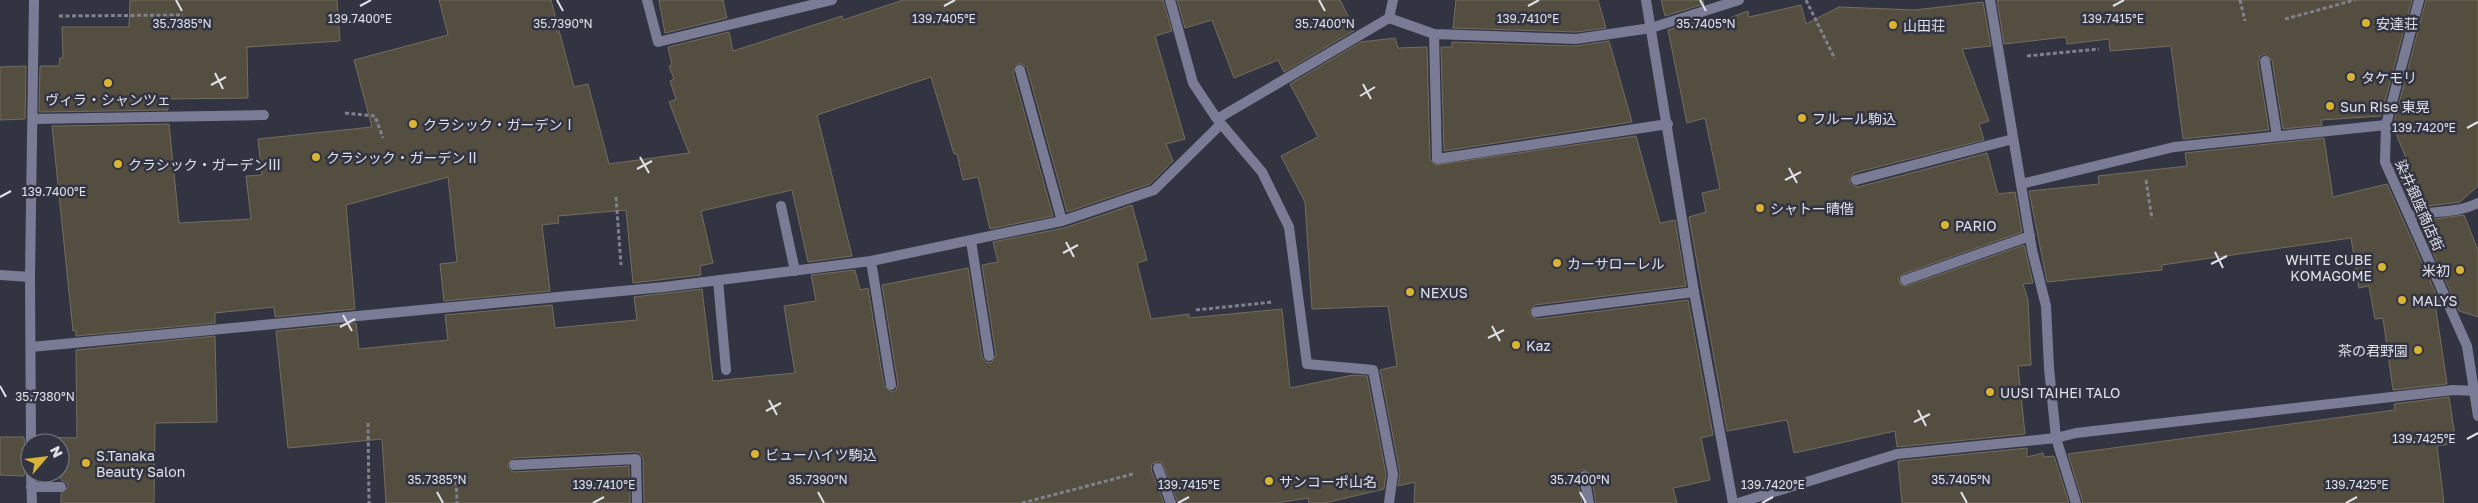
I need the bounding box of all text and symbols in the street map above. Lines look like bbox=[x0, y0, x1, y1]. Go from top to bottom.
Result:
text: 139.7400°E bbox=[328, 11, 392, 26]
text: 139.7405°E bbox=[912, 11, 976, 26]
text: 139.7410°E bbox=[1497, 11, 1559, 26]
text: 139.7415°E bbox=[2082, 11, 2144, 26]
place label: 安達荘 bbox=[2376, 15, 2418, 32]
text: 35.7385°N bbox=[152, 16, 212, 31]
text: 35.7390°N bbox=[533, 16, 593, 31]
text: 35.7400°N bbox=[1295, 16, 1355, 31]
text: 35.7405°N bbox=[1676, 16, 1736, 31]
place label: 山田荘 bbox=[1903, 17, 1945, 34]
marker: 安達荘 bbox=[2360, 17, 2372, 29]
marker: 山田荘 bbox=[1887, 19, 1899, 31]
place label: タケモリ bbox=[2361, 69, 2417, 86]
marker: タケモリ bbox=[2345, 71, 2357, 83]
marker: ヴィラ・シャンツェ bbox=[102, 77, 114, 89]
place label: ヴィラ・シャンツェ bbox=[45, 91, 171, 108]
place label: Sun Rise 東晃 bbox=[2340, 98, 2430, 115]
marker: Sun Rise 東晃 bbox=[2324, 100, 2336, 112]
place label: フルール駒込 bbox=[1812, 110, 1896, 127]
marker: フルール駒込 bbox=[1796, 112, 1808, 124]
place label: クラシック・ガーデンⅠ bbox=[423, 116, 576, 133]
marker: クラシック・ガーデンⅠ bbox=[407, 118, 419, 130]
text: 139.7420°E bbox=[2392, 120, 2456, 135]
place label: クラシック・ガーデンⅡ bbox=[326, 149, 479, 166]
marker: クラシック・ガーデンⅡ bbox=[310, 151, 322, 163]
place label: クラシック・ガーデンⅢ bbox=[128, 156, 281, 173]
street label: 染井銀座商店街 bbox=[2392, 157, 2448, 253]
marker: クラシック・ガーデンⅢ bbox=[112, 158, 124, 170]
text: 139.7400°E bbox=[22, 184, 86, 199]
place label: シャトー晴偕 bbox=[1770, 200, 1854, 217]
marker: シャトー晴偕 bbox=[1754, 202, 1766, 214]
place label: PARIO bbox=[1955, 217, 1997, 234]
marker: PARIO bbox=[1939, 219, 1951, 231]
place label: WHITE CUBE KOMAGOME bbox=[2285, 251, 2372, 284]
place label: カーサローレル bbox=[1567, 255, 1665, 272]
marker: カーサローレル bbox=[1551, 257, 1563, 269]
marker: WHITE CUBE KOMAGOME bbox=[2376, 261, 2388, 273]
place label: 米初 bbox=[2422, 262, 2450, 279]
marker: 米初 bbox=[2454, 264, 2466, 276]
place label: NEXUS bbox=[1420, 284, 1468, 301]
marker: NEXUS bbox=[1404, 286, 1416, 298]
place label: MALYS bbox=[2412, 292, 2457, 309]
marker: MALYS bbox=[2396, 294, 2408, 306]
place label: Kaz bbox=[1526, 337, 1551, 354]
marker: Kaz bbox=[1510, 339, 1522, 351]
place label: 茶の君野園 bbox=[2338, 342, 2408, 359]
marker: 茶の君野園 bbox=[2412, 344, 2424, 356]
place label: UUSI TAIHEI TALO bbox=[2000, 384, 2120, 401]
marker: UUSI TAIHEI TALO bbox=[1984, 386, 1996, 398]
text: 35.7380°N bbox=[15, 389, 75, 404]
text: 139.7425°E bbox=[2392, 431, 2456, 446]
north arrow bbox=[20, 433, 70, 483]
text: N bbox=[47, 443, 67, 460]
place label: ビューハイツ駒込 bbox=[765, 446, 876, 463]
place label: S.Tanaka Beauty Salon bbox=[96, 447, 185, 480]
marker: ビューハイツ駒込 bbox=[749, 448, 761, 460]
marker: S.Tanaka Beauty Salon bbox=[80, 457, 92, 469]
text: 35.7385°N bbox=[407, 472, 467, 487]
text: 35.7390°N bbox=[788, 472, 848, 487]
text: 35.7400°N bbox=[1550, 472, 1610, 487]
text: 35.7405°N bbox=[1931, 472, 1991, 487]
place label: サンコーポ山名 bbox=[1279, 473, 1377, 490]
marker: サンコーポ山名 bbox=[1263, 475, 1275, 487]
text: 139.7410°E bbox=[573, 477, 635, 492]
text: 139.7415°E bbox=[1158, 477, 1220, 492]
text: 139.7420°E bbox=[1741, 477, 1805, 492]
text: 139.7425°E bbox=[2325, 477, 2389, 492]

